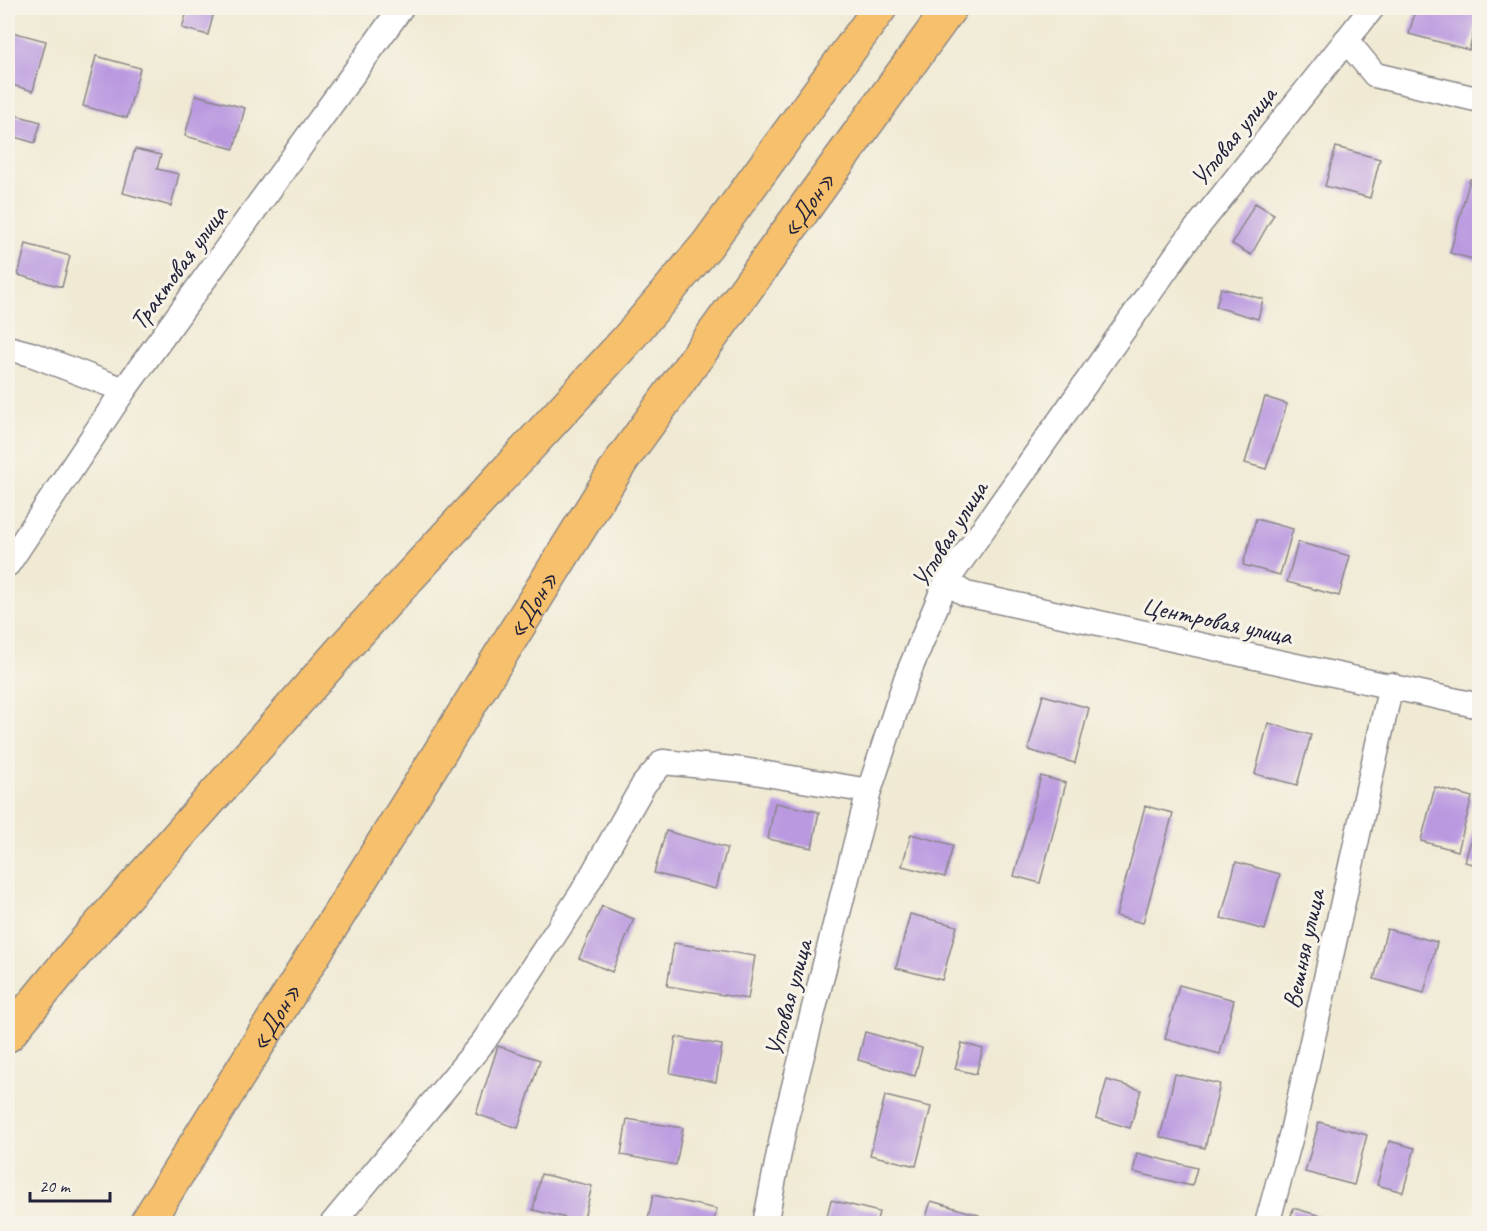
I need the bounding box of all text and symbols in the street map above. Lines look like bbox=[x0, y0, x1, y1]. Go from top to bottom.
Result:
street label: Угловая улица bbox=[1183, 78, 1285, 193]
street label: «Дон» bbox=[773, 165, 843, 244]
street label: Трактовая улица bbox=[122, 197, 236, 336]
street label: Угловая улица bbox=[904, 473, 996, 594]
street label: «Дон» bbox=[499, 565, 566, 645]
street label: Центровая улица bbox=[1139, 588, 1297, 653]
street label: Вешняя улица bbox=[1275, 884, 1333, 1012]
street label: Угловая улица bbox=[757, 934, 820, 1060]
street label: «Дон» bbox=[242, 977, 309, 1057]
scale bar bbox=[30, 1165, 110, 1203]
text: 20 m bbox=[39, 1175, 72, 1197]

